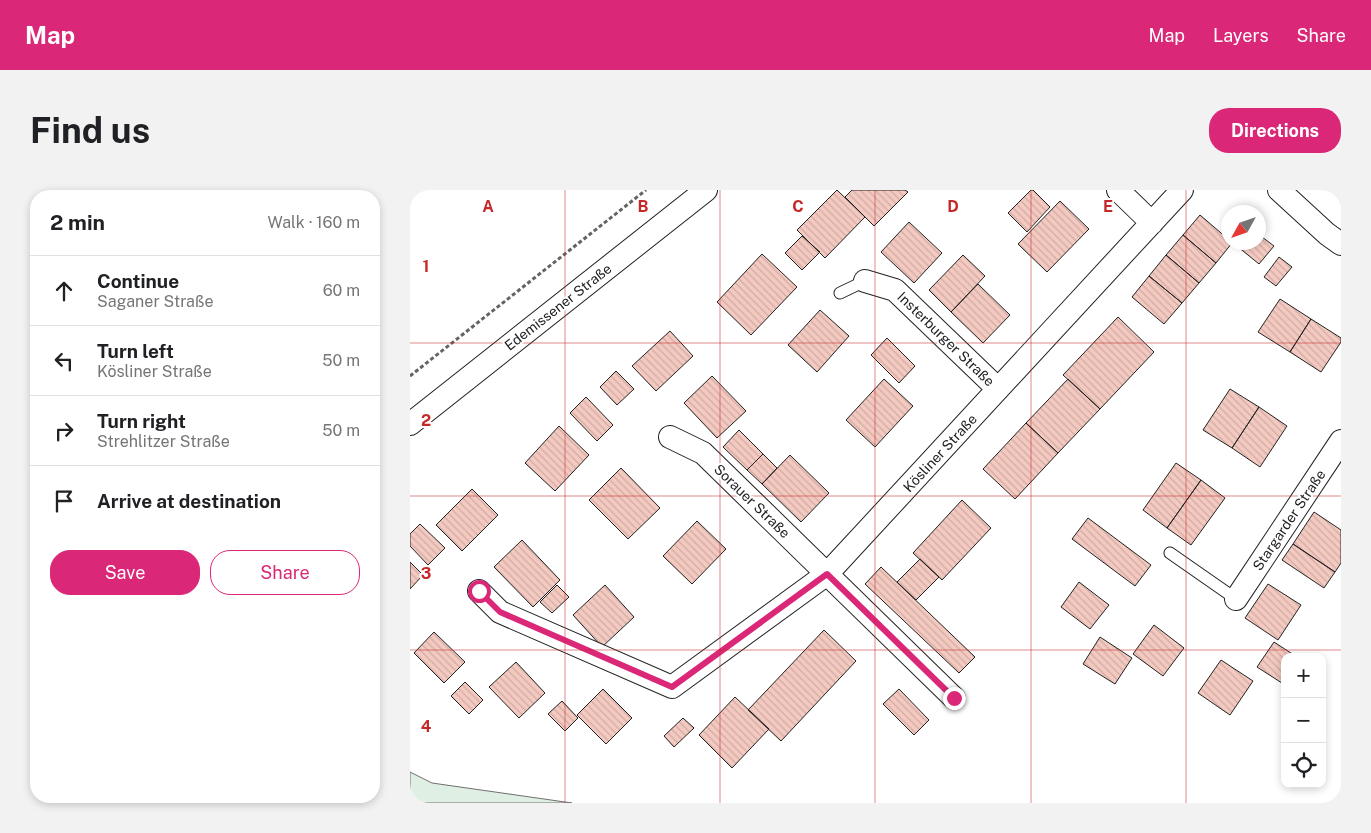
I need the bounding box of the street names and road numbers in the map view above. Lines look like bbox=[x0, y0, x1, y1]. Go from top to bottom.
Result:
street label: Edemissener Straße bbox=[501, 260, 615, 354]
street label: Insterburger Straße bbox=[894, 289, 998, 389]
street label: Kösliner Straße bbox=[900, 411, 980, 495]
street label: Sorauer Straße bbox=[711, 461, 793, 541]
street label: Stargarder Straße bbox=[1249, 467, 1329, 573]

